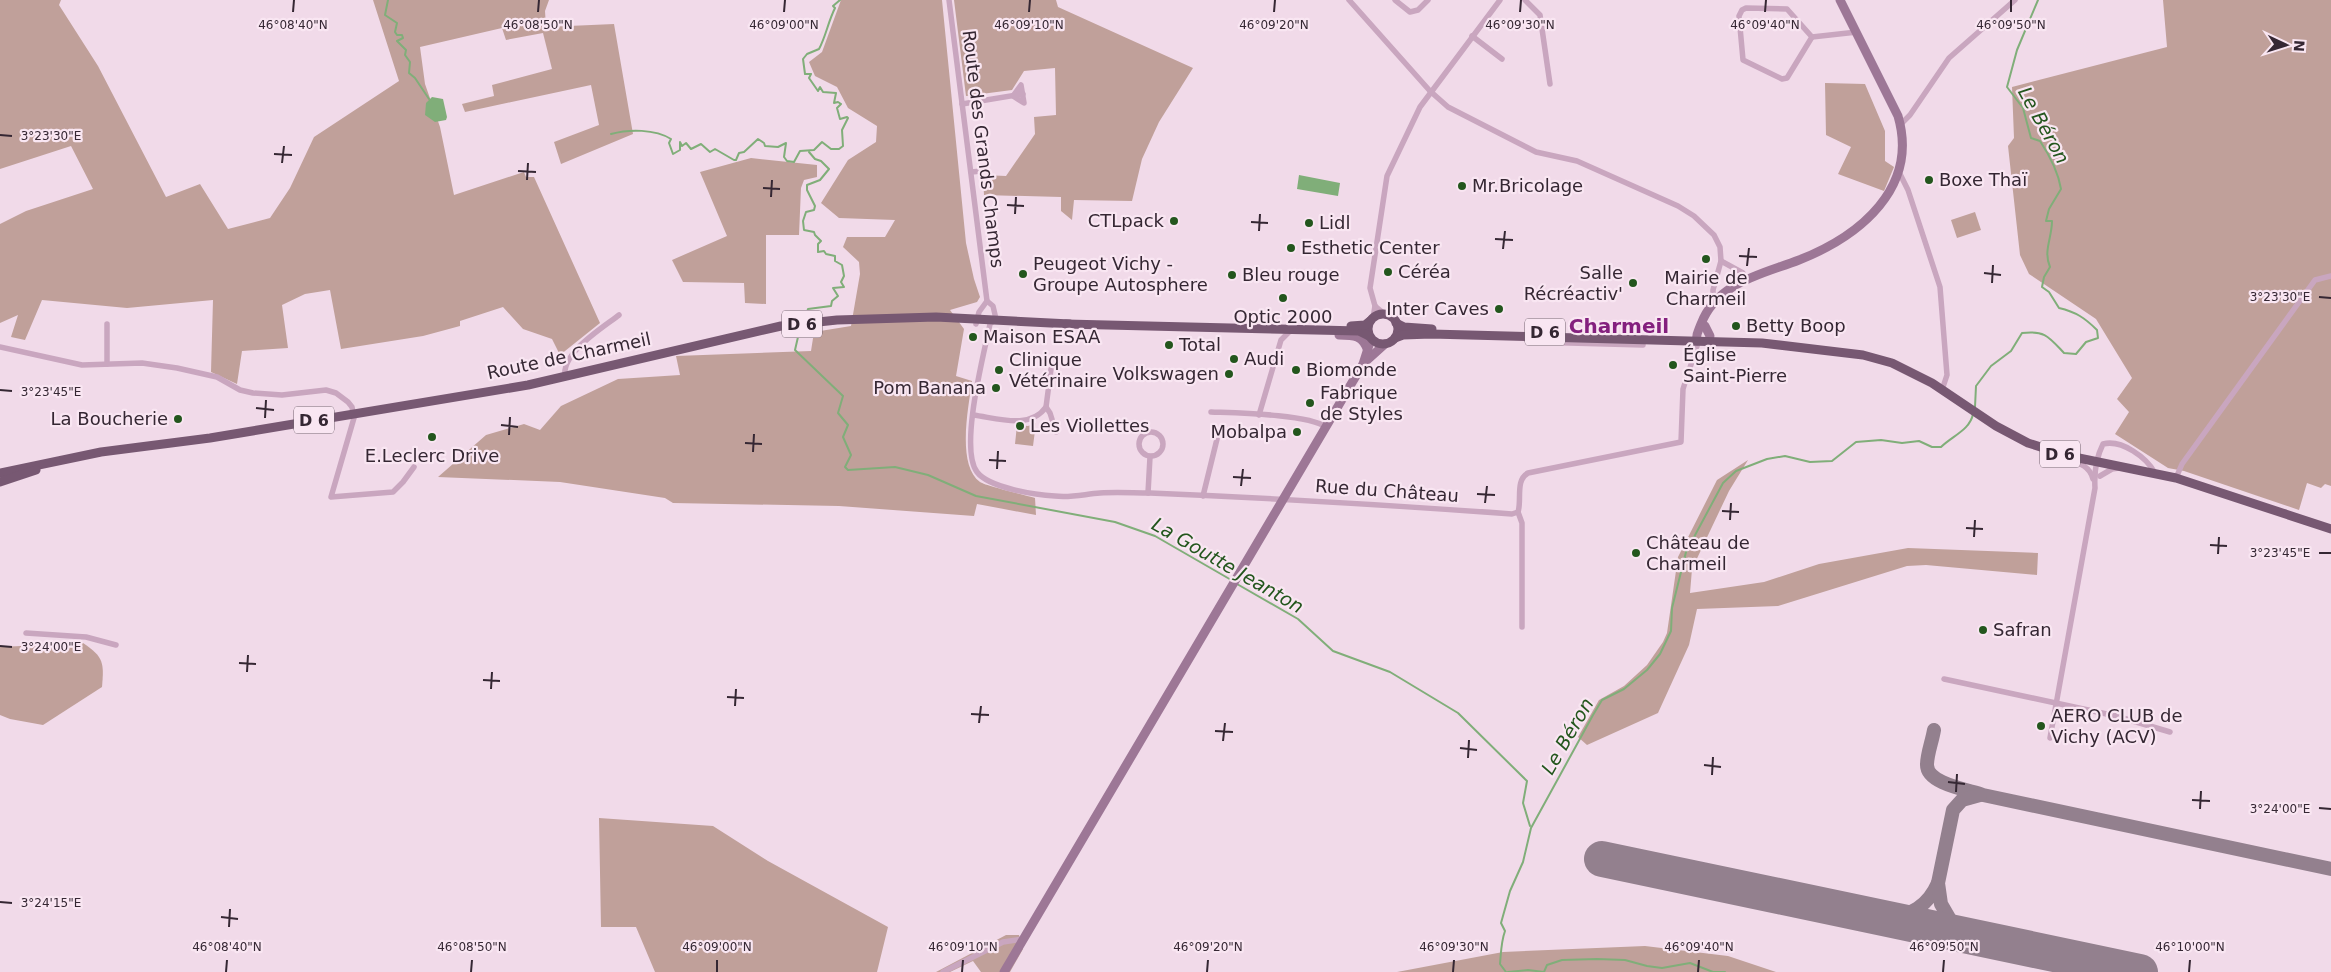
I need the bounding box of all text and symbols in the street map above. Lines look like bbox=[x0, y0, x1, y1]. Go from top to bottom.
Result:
text: 46°08'40"N bbox=[258, 18, 328, 32]
text: 46°08'50"N bbox=[503, 18, 573, 32]
text: 46°09'00"N bbox=[749, 18, 819, 32]
text: 46°09'10"N bbox=[994, 18, 1064, 32]
text: 46°09'20"N bbox=[1239, 18, 1309, 32]
text: 46°09'30"N bbox=[1485, 18, 1555, 32]
text: 46°09'40"N bbox=[1730, 18, 1800, 32]
text: 46°09'50"N bbox=[1976, 18, 2046, 32]
north arrow bbox=[2261, 20, 2311, 70]
street label: Route des Grands Champs bbox=[958, 29, 1008, 269]
text: N bbox=[2291, 40, 2307, 52]
water label: Le Béron bbox=[2014, 83, 2074, 167]
text: 3°23'30"E bbox=[21, 129, 81, 143]
place label: Boxe Thaï bbox=[1939, 169, 2028, 190]
marker: Boxe Thaï bbox=[1923, 174, 1935, 186]
place label: Mr.Bricolage bbox=[1472, 175, 1583, 196]
marker: Mr.Bricolage bbox=[1456, 180, 1468, 192]
place label: CTLpack bbox=[1088, 210, 1165, 231]
place label: Lidl bbox=[1319, 212, 1350, 233]
marker: CTLpack bbox=[1168, 215, 1180, 227]
marker: Lidl bbox=[1303, 217, 1315, 229]
place label: Esthetic Center bbox=[1301, 237, 1440, 258]
marker: Esthetic Center bbox=[1285, 242, 1297, 254]
place label: Peugeot Vichy - Groupe Autosphere bbox=[1033, 253, 1208, 295]
marker: Mairie de Charmeil bbox=[1700, 253, 1712, 265]
place label: Céréa bbox=[1398, 261, 1451, 282]
place label: Salle Récréactiv' bbox=[1524, 262, 1623, 304]
place label: Bleu rouge bbox=[1242, 264, 1339, 285]
marker: Céréa bbox=[1382, 266, 1394, 278]
place label: Mairie de Charmeil bbox=[1664, 267, 1748, 309]
marker: Peugeot Vichy - Groupe Autosphere bbox=[1017, 268, 1029, 280]
marker: Bleu rouge bbox=[1226, 269, 1238, 281]
marker: Salle Récréactiv' bbox=[1627, 277, 1639, 289]
text: 3°23'30"E bbox=[2250, 290, 2310, 304]
marker: Optic 2000 bbox=[1277, 292, 1289, 304]
place label: Inter Caves bbox=[1386, 298, 1489, 319]
marker: Inter Caves bbox=[1493, 303, 1505, 315]
place label: Optic 2000 bbox=[1233, 306, 1333, 327]
road number: D 6 bbox=[782, 310, 822, 338]
district label: Charmeil bbox=[1569, 314, 1669, 338]
place label: Betty Boop bbox=[1746, 315, 1846, 336]
road number: D 6 bbox=[1525, 318, 1565, 346]
marker: Betty Boop bbox=[1730, 320, 1742, 332]
place label: Maison ESAA bbox=[983, 326, 1101, 347]
street label: Route de Charmeil bbox=[485, 328, 653, 383]
marker: Maison ESAA bbox=[967, 331, 979, 343]
place label: Total bbox=[1178, 334, 1221, 355]
marker: Total bbox=[1163, 339, 1175, 351]
place label: Église Saint-Pierre bbox=[1683, 344, 1787, 386]
place label: Audi bbox=[1244, 348, 1284, 369]
place label: Clinique Vétérinaire bbox=[1009, 349, 1107, 391]
marker: Audi bbox=[1228, 353, 1240, 365]
place label: Biomonde bbox=[1306, 359, 1397, 380]
marker: Église Saint-Pierre bbox=[1667, 359, 1679, 371]
place label: Volkswagen bbox=[1113, 363, 1219, 384]
marker: Clinique Vétérinaire bbox=[993, 364, 1005, 376]
marker: Biomonde bbox=[1290, 364, 1302, 376]
marker: Volkswagen bbox=[1223, 368, 1235, 380]
place label: Pom Banana bbox=[873, 377, 986, 398]
marker: Pom Banana bbox=[990, 382, 1002, 394]
place label: Fabrique de Styles bbox=[1320, 382, 1403, 424]
text: 3°23'45"E bbox=[21, 385, 81, 399]
marker: Fabrique de Styles bbox=[1304, 397, 1316, 409]
road number: D 6 bbox=[294, 406, 334, 434]
place label: La Boucherie bbox=[51, 408, 168, 429]
marker: La Boucherie bbox=[172, 413, 184, 425]
place label: Les Viollettes bbox=[1030, 415, 1149, 436]
marker: Les Viollettes bbox=[1014, 420, 1026, 432]
place label: Mobalpa bbox=[1211, 421, 1287, 442]
marker: Mobalpa bbox=[1291, 426, 1303, 438]
marker: E.Leclerc Drive bbox=[426, 431, 438, 443]
road number: D 6 bbox=[2040, 440, 2080, 468]
place label: E.Leclerc Drive bbox=[365, 445, 499, 466]
street label: Rue du Château bbox=[1314, 475, 1460, 506]
water label: La Goutte Jeanton bbox=[1148, 513, 1308, 617]
place label: Château de Charmeil bbox=[1646, 532, 1750, 574]
text: 3°23'45"E bbox=[2250, 546, 2310, 560]
marker: Château de Charmeil bbox=[1630, 547, 1642, 559]
place label: Safran bbox=[1993, 619, 2052, 640]
marker: Safran bbox=[1977, 624, 1989, 636]
text: 3°24'00"E bbox=[21, 640, 81, 654]
water label: Le Béron bbox=[1536, 694, 1598, 778]
place label: AERO CLUB de Vichy (ACV) bbox=[2051, 705, 2183, 747]
marker: AERO CLUB de Vichy (ACV) bbox=[2035, 720, 2047, 732]
text: 3°24'00"E bbox=[2250, 802, 2310, 816]
text: 3°24'15"E bbox=[21, 896, 81, 910]
text: 46°08'40"N bbox=[192, 940, 262, 954]
text: 46°08'50"N bbox=[437, 940, 507, 954]
text: 46°09'00"N bbox=[682, 940, 752, 954]
text: 46°09'10"N bbox=[928, 940, 998, 954]
text: 46°09'20"N bbox=[1173, 940, 1243, 954]
text: 46°09'30"N bbox=[1419, 940, 1489, 954]
text: 46°09'40"N bbox=[1664, 940, 1734, 954]
text: 46°09'50"N bbox=[1909, 940, 1979, 954]
text: 46°10'00"N bbox=[2155, 940, 2225, 954]

